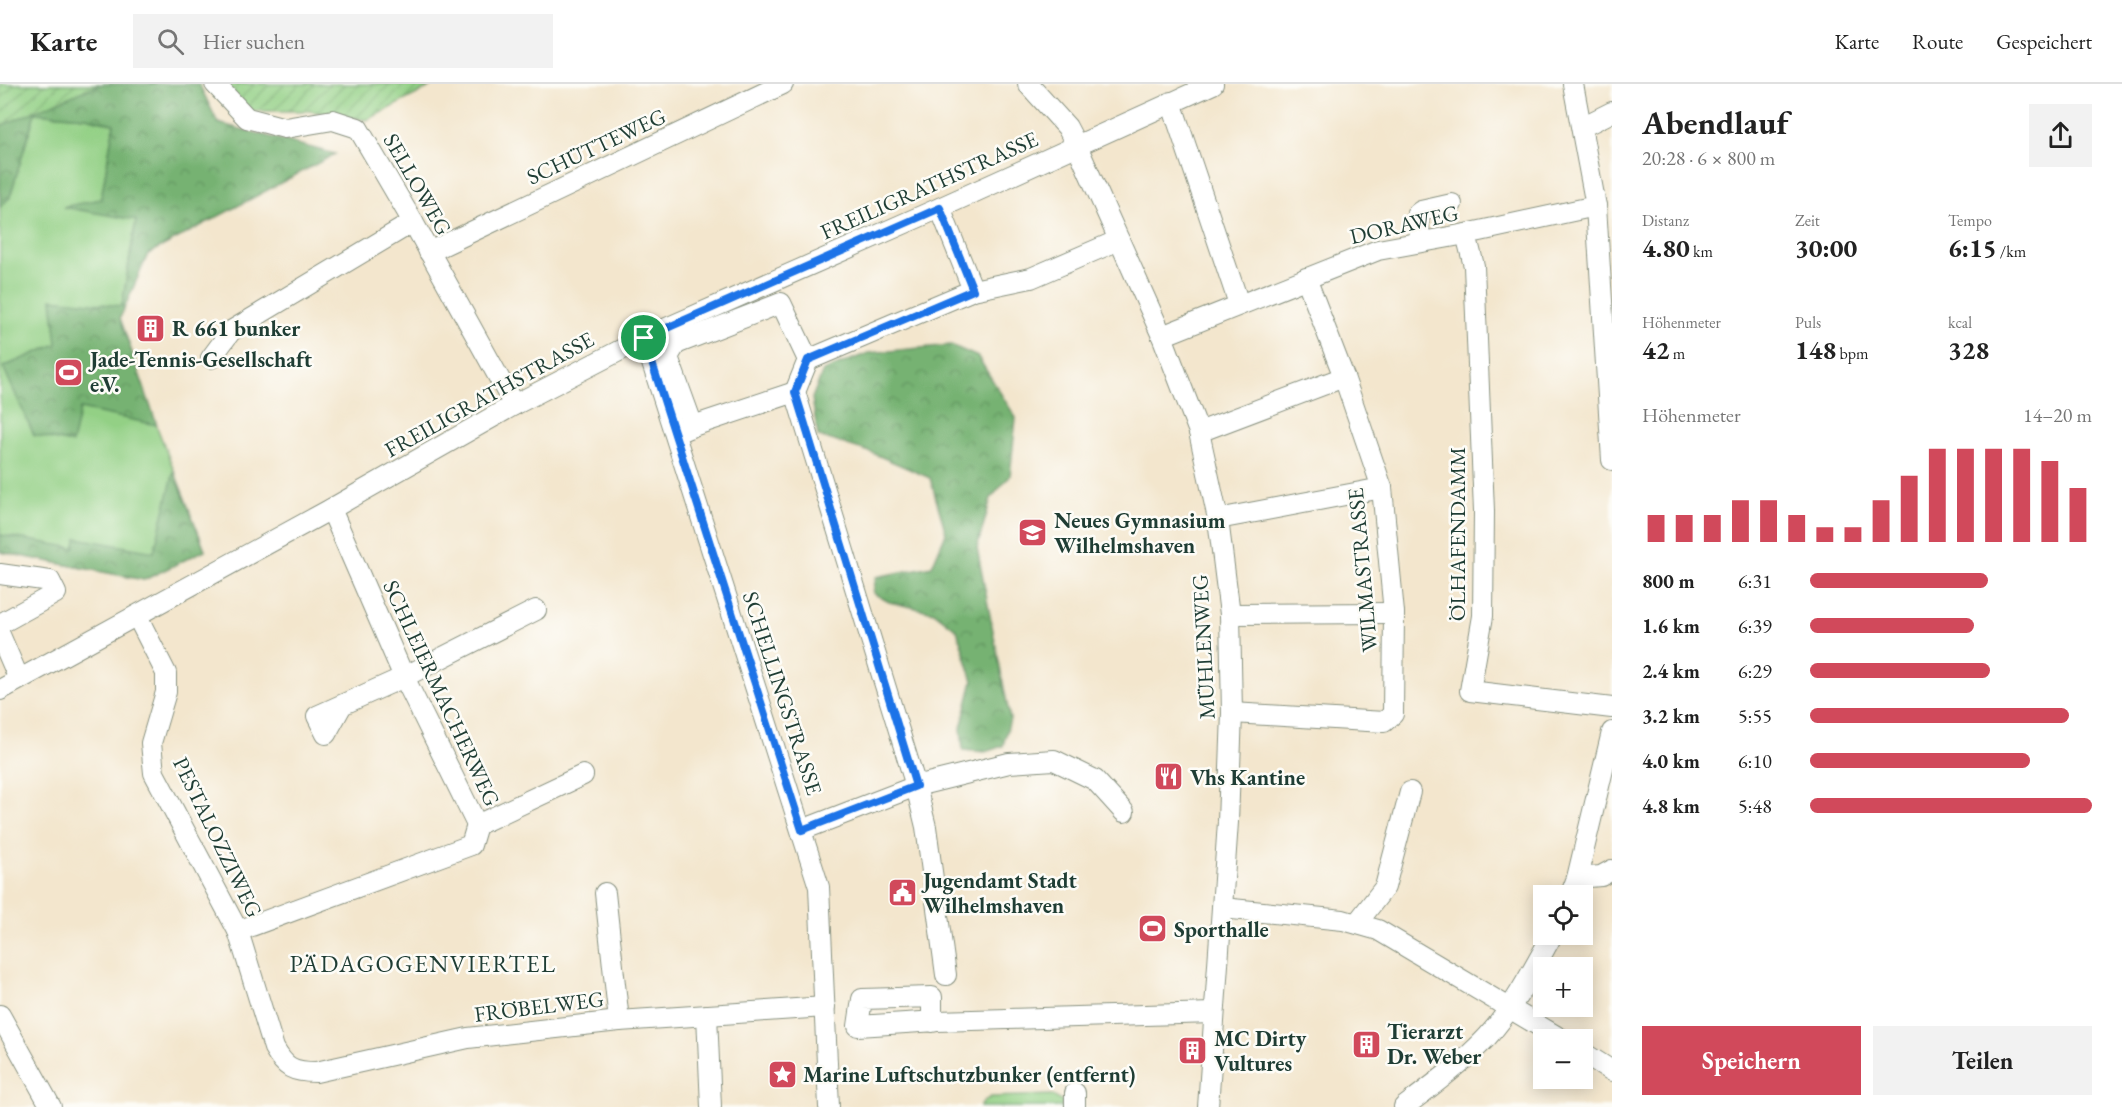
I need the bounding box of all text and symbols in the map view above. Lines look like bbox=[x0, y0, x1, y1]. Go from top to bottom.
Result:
search box bbox=[133, 14, 553, 68]
text: Karte bbox=[30, 23, 97, 59]
icon: search bbox=[154, 25, 187, 58]
text: Hier suchen bbox=[202, 27, 305, 56]
text: Karte bbox=[1835, 28, 1879, 55]
text: Route bbox=[1912, 28, 1963, 55]
text: Gespeichert bbox=[1996, 28, 2092, 55]
text: Abendlauf bbox=[1642, 101, 1788, 144]
street label: SCHÜTTEWEG bbox=[522, 102, 670, 191]
button: share bbox=[2029, 104, 2092, 167]
street label: FREILIGRATHSTRASSE bbox=[816, 124, 1042, 247]
street label: SELLOWEG bbox=[377, 128, 458, 240]
text: 20:28 · 6 × 800 m bbox=[1642, 145, 1775, 171]
street label: DORAWEG bbox=[1347, 198, 1461, 251]
text: Distanz bbox=[1642, 210, 1689, 231]
text: Zeit bbox=[1795, 210, 1820, 231]
text: Tempo bbox=[1948, 210, 1992, 231]
text: 4.80 bbox=[1642, 231, 1690, 265]
text: 30:00 bbox=[1795, 231, 1857, 265]
text: 6:15 bbox=[1948, 231, 1997, 265]
text: km bbox=[1690, 241, 1713, 262]
text: /km bbox=[1997, 241, 2026, 262]
building icon: R 661 bunker bbox=[135, 312, 167, 344]
pin bbox=[618, 312, 669, 363]
text: Höhenmeter bbox=[1642, 312, 1721, 333]
text: Puls bbox=[1795, 312, 1821, 333]
text: kcal bbox=[1948, 312, 1972, 333]
place label: R 661 bunker bbox=[172, 314, 301, 343]
icon: arrive bbox=[627, 321, 660, 354]
street label: FREILIGRATHSTRASSE bbox=[379, 325, 599, 464]
text: 42 bbox=[1642, 333, 1670, 367]
text: 148 bbox=[1795, 333, 1836, 367]
text: 328 bbox=[1948, 333, 1989, 367]
text: m bbox=[1670, 343, 1685, 364]
text: bpm bbox=[1836, 343, 1868, 364]
place label: Jade-Tennis-Gesellschaft e.V. bbox=[88, 345, 313, 399]
sports icon: Jade-Tennis-Gesellschaft e.V. bbox=[53, 356, 85, 388]
text: Höhenmeter bbox=[1642, 402, 1741, 428]
text: 14–20 m bbox=[2023, 402, 2092, 428]
street label: ÖLHAFENDAMM bbox=[1443, 447, 1472, 621]
street label: WILMASTRASSE bbox=[1341, 486, 1384, 653]
place label: Neues Gymnasium Wilhelmshaven bbox=[1054, 506, 1226, 560]
school or university icon: Neues Gymnasium Wilhelmshaven bbox=[1017, 517, 1049, 549]
text: 800 m bbox=[1642, 568, 1695, 594]
text: 6:31 bbox=[1738, 568, 1772, 594]
street label: MÜHLENWEG bbox=[1185, 574, 1222, 720]
street label: SCHLEIERMACHERWEG bbox=[376, 575, 507, 811]
street label: SCHELLINGSTRASSE bbox=[736, 588, 829, 799]
text: 1.6 km bbox=[1642, 613, 1700, 639]
text: 6:39 bbox=[1738, 613, 1772, 639]
text: 2.4 km bbox=[1642, 658, 1700, 684]
text: 6:29 bbox=[1738, 658, 1772, 684]
text: 3.2 km bbox=[1642, 703, 1700, 729]
text: 5:55 bbox=[1738, 703, 1772, 729]
text: 4.0 km bbox=[1642, 748, 1700, 774]
text: 6:10 bbox=[1738, 748, 1772, 774]
street label: PESTALOZZIWEG bbox=[166, 752, 269, 922]
restaurant icon: Vhs Kantine bbox=[1153, 761, 1185, 793]
place label: Vhs Kantine bbox=[1190, 763, 1305, 792]
text: 4.8 km bbox=[1642, 793, 1700, 819]
text: 5:48 bbox=[1738, 793, 1772, 819]
place label: Jugendamt Stadt Wilhelmshaven bbox=[921, 866, 1077, 920]
public building icon: Jugendamt Stadt Wilhelmshaven bbox=[886, 877, 918, 909]
map controls bbox=[1533, 885, 1593, 1089]
button: locate bbox=[1533, 885, 1593, 945]
sports icon: Sporthalle bbox=[1137, 913, 1169, 945]
place label: Sporthalle bbox=[1174, 915, 1269, 944]
district label: PÄDAGOGENVIERTEL bbox=[290, 948, 556, 979]
button: + bbox=[1533, 957, 1593, 1017]
street label: FRÖBELWEG bbox=[473, 984, 606, 1029]
place label: Tierarzt Dr. Weber bbox=[1387, 1017, 1482, 1071]
place label: MC Dirty Vultures bbox=[1214, 1024, 1307, 1078]
button: Speichern bbox=[1642, 1026, 1861, 1095]
button: Teilen bbox=[1873, 1026, 2092, 1095]
building icon: Tierarzt Dr. Weber bbox=[1350, 1028, 1382, 1060]
button: − bbox=[1533, 1029, 1593, 1089]
building icon: MC Dirty Vultures bbox=[1177, 1035, 1209, 1067]
place icon: Marine Luftschutzbunker (entfernt) bbox=[766, 1058, 798, 1090]
place label: Marine Luftschutzbunker (entfernt) bbox=[803, 1060, 1136, 1089]

